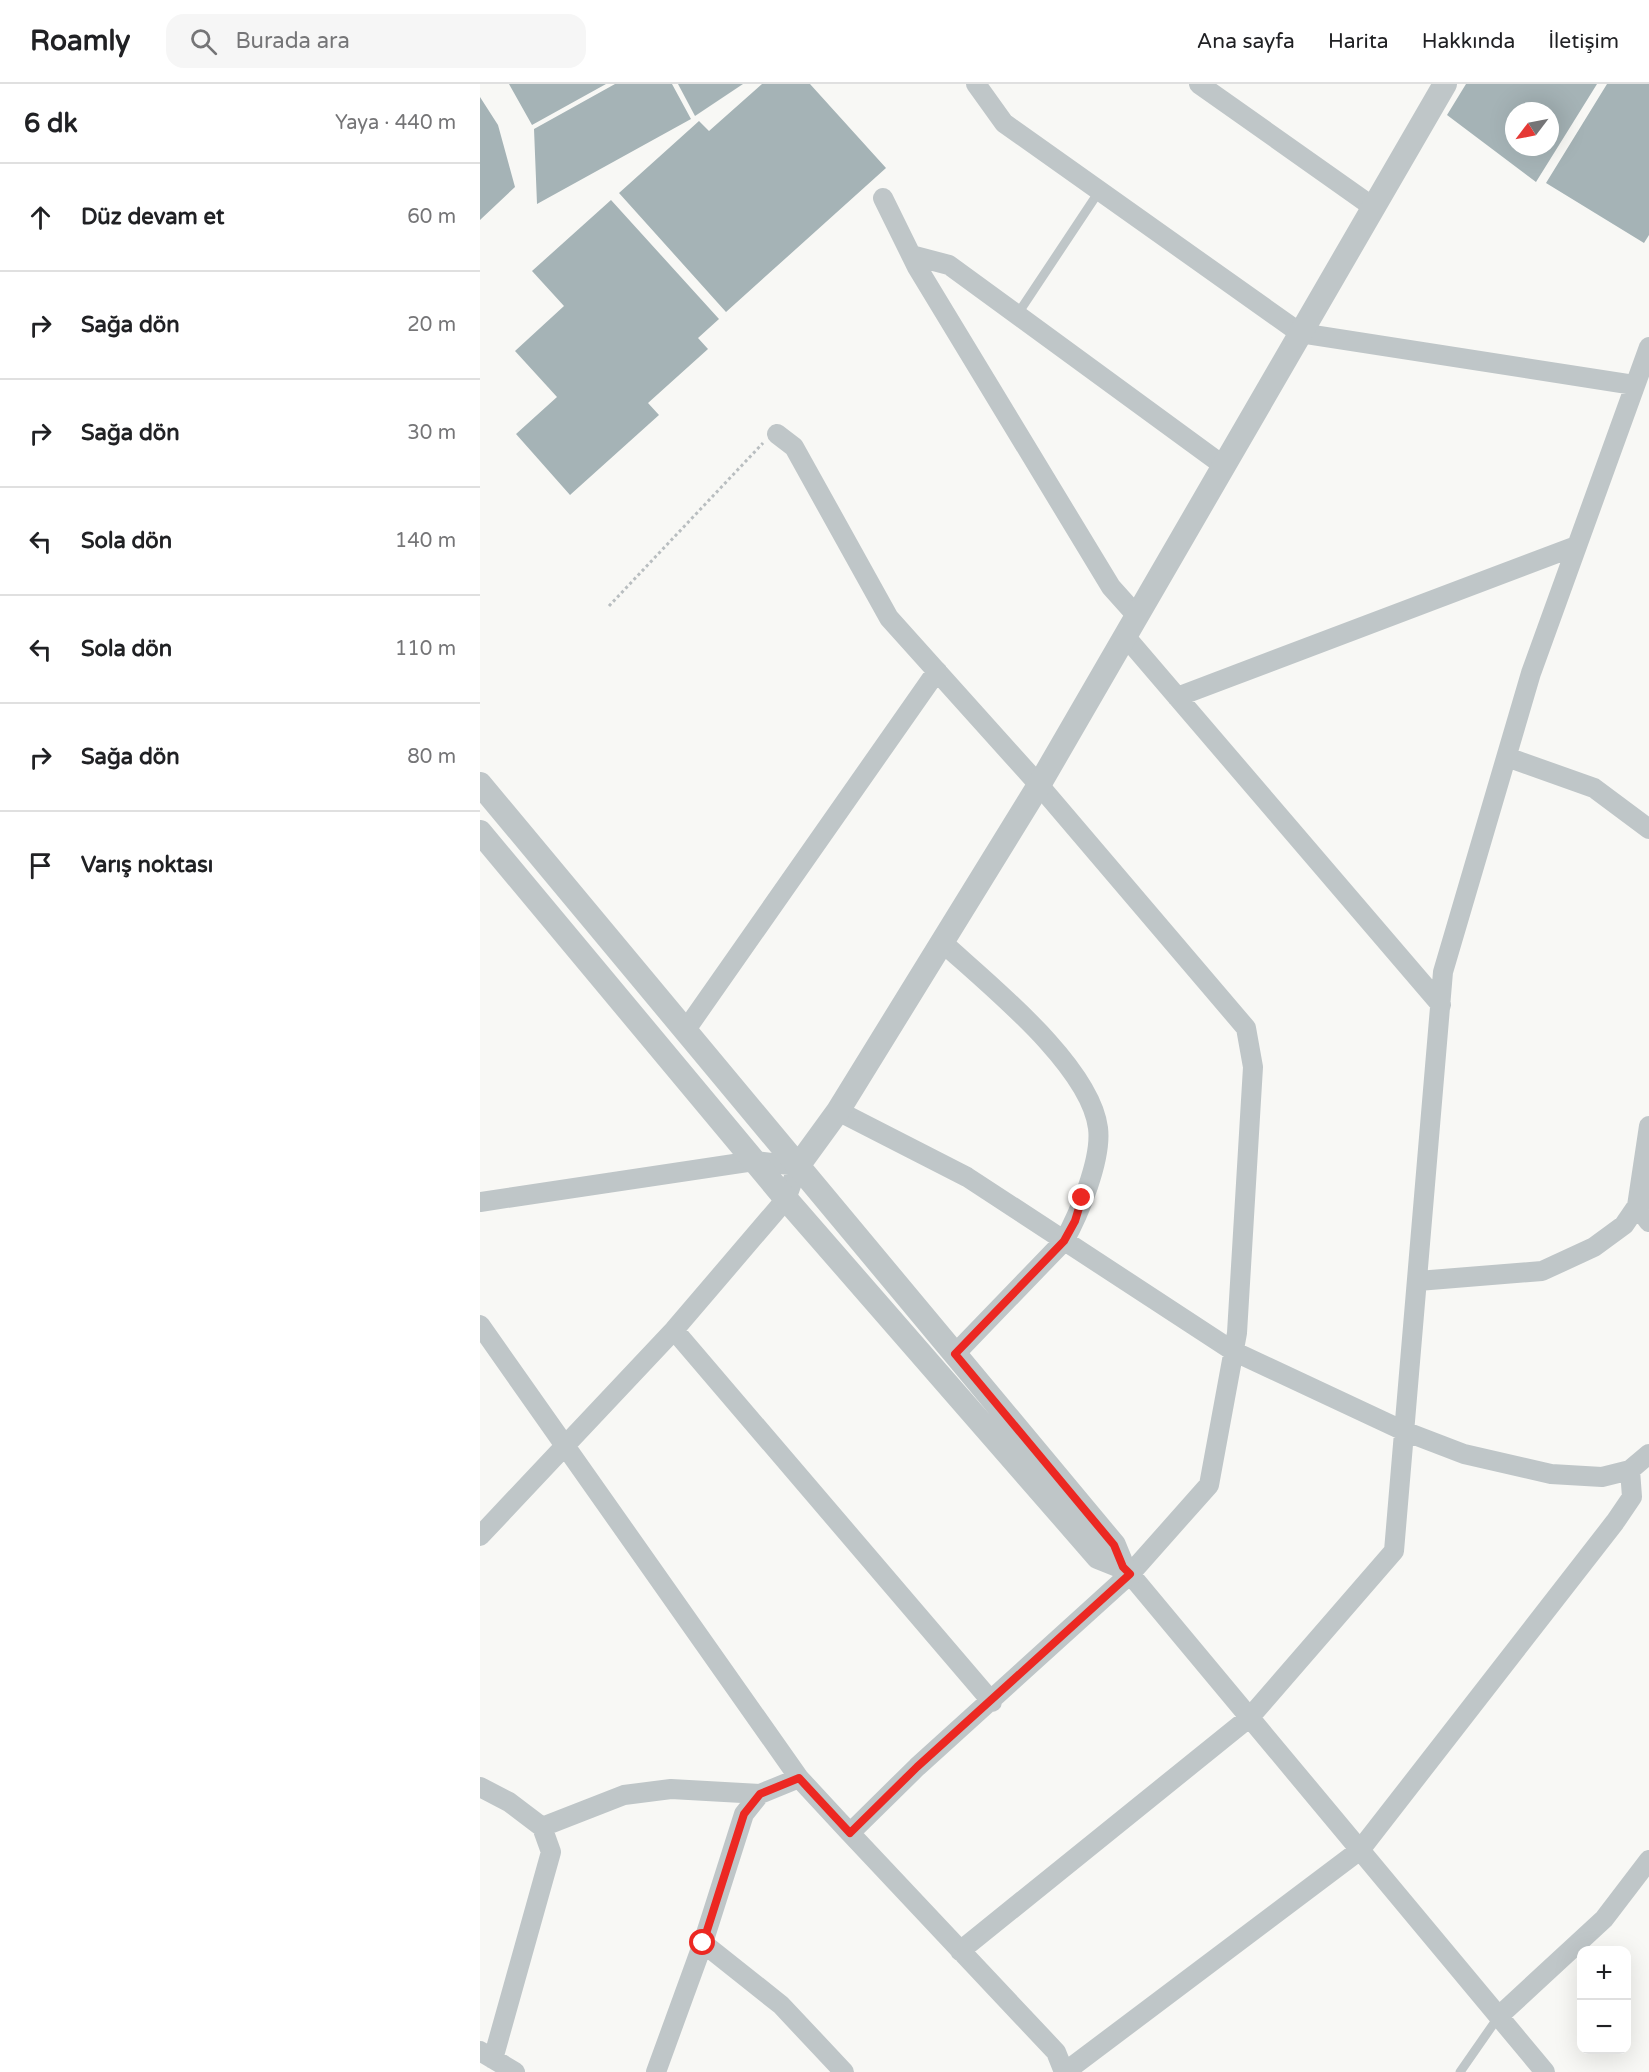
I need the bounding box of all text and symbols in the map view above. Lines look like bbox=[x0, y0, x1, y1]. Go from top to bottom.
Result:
search box bbox=[166, 14, 586, 68]
text: Roamly bbox=[30, 24, 130, 58]
icon: search bbox=[187, 25, 220, 58]
text: Burada ara bbox=[235, 28, 350, 54]
text: Ana sayfa bbox=[1197, 29, 1295, 54]
text: Harita bbox=[1328, 29, 1389, 54]
text: Hakkında bbox=[1422, 29, 1515, 54]
text: İletişim bbox=[1548, 29, 1619, 54]
north arrow bbox=[1505, 102, 1559, 156]
text: 6 dk bbox=[24, 108, 78, 139]
text: Yaya · 440 m bbox=[335, 111, 456, 135]
icon: ahead bbox=[24, 201, 57, 234]
text: Düz devam et bbox=[81, 204, 224, 230]
text: 60 m bbox=[407, 205, 456, 229]
icon: right bbox=[24, 309, 57, 342]
text: Sağa dön bbox=[81, 312, 180, 338]
text: 20 m bbox=[407, 313, 456, 337]
icon: right bbox=[24, 417, 57, 450]
text: Sağa dön bbox=[81, 420, 180, 446]
text: 30 m bbox=[407, 421, 456, 445]
icon: left bbox=[24, 525, 57, 558]
text: Sola dön bbox=[81, 528, 172, 554]
text: 140 m bbox=[395, 529, 456, 553]
icon: left bbox=[24, 633, 57, 666]
text: Sola dön bbox=[81, 636, 172, 662]
text: 110 m bbox=[395, 637, 456, 661]
icon: right bbox=[24, 741, 57, 774]
text: Sağa dön bbox=[81, 744, 180, 770]
text: 80 m bbox=[407, 745, 456, 769]
icon: arrive bbox=[24, 849, 57, 882]
text: Varış noktası bbox=[81, 852, 213, 878]
route end bbox=[1068, 1184, 1094, 1210]
route start bbox=[689, 1929, 715, 1955]
map controls bbox=[1577, 1946, 1631, 2054]
button: + bbox=[1577, 1946, 1631, 2000]
button: − bbox=[1577, 2000, 1631, 2054]

